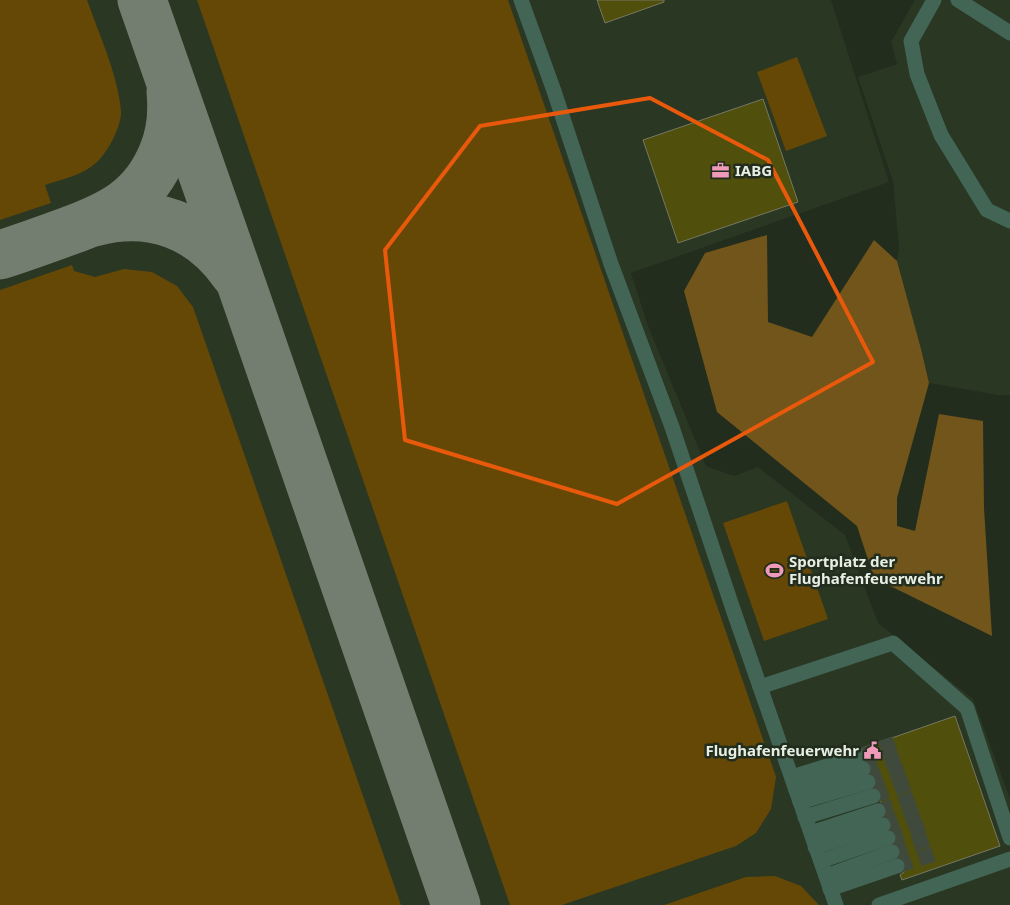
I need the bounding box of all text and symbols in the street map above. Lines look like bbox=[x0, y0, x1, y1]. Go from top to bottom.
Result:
place label: IABG bbox=[735, 160, 772, 180]
office icon: IABG bbox=[711, 161, 731, 181]
place label: Sportplatz der Flughafenfeuerwehr bbox=[789, 551, 943, 588]
sports icon: Sportplatz der Flughafenfeuerwehr bbox=[765, 561, 785, 581]
place label: Flughafenfeuerwehr bbox=[705, 740, 859, 760]
public building icon: Flughafenfeuerwehr bbox=[863, 741, 883, 761]

